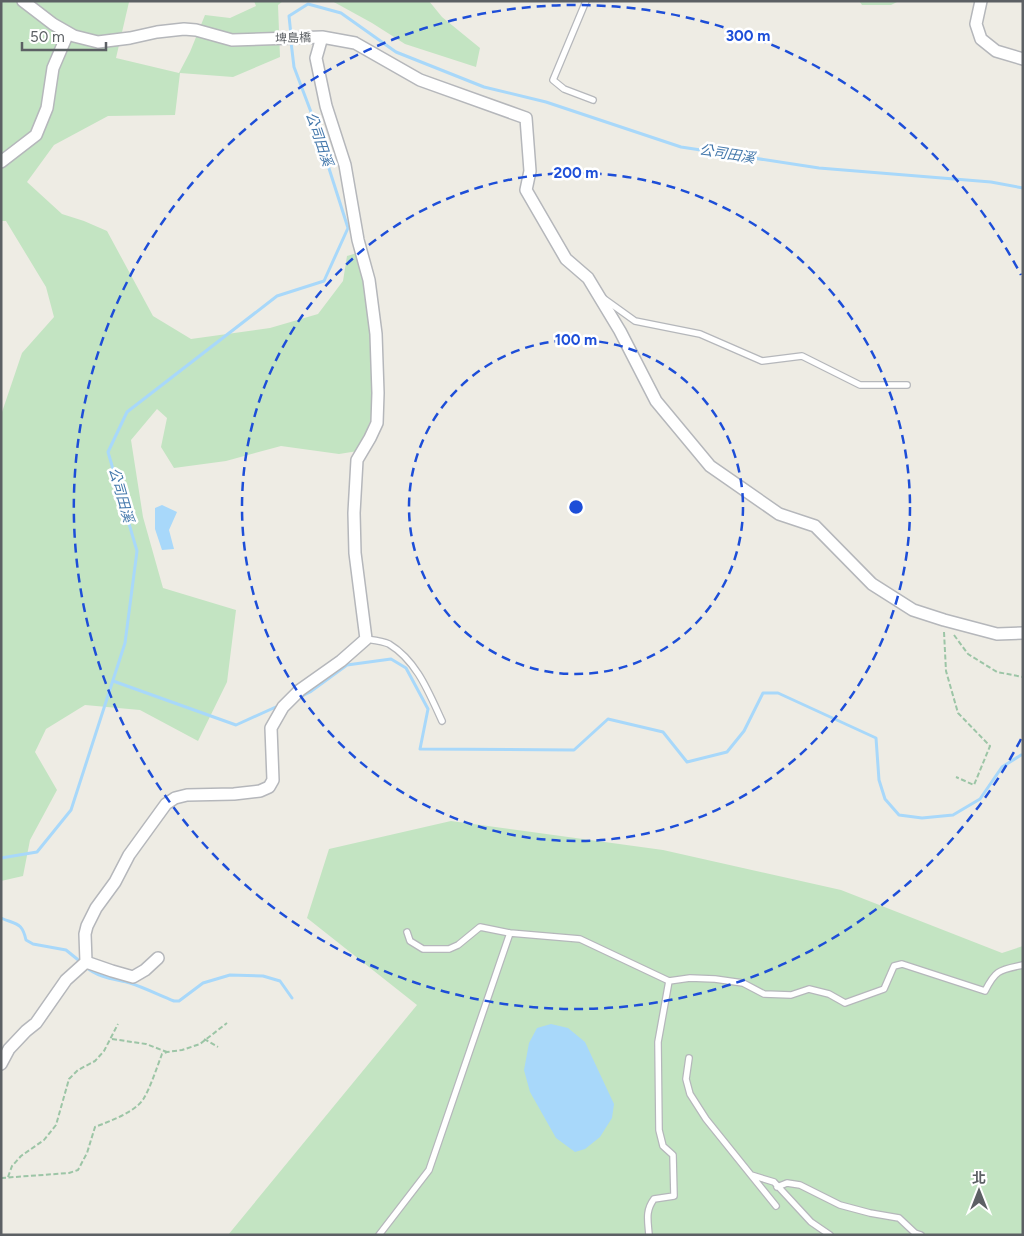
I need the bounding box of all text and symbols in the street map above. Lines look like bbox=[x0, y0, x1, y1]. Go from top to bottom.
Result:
scale bar bbox=[22, 20, 106, 52]
text: 300 m bbox=[726, 27, 770, 45]
text: 50 m bbox=[30, 28, 65, 46]
street label: 埤島橋 bbox=[275, 30, 311, 46]
water label: 公司田溪 bbox=[302, 110, 337, 170]
water label: 公司田溪 bbox=[698, 141, 758, 167]
text: 200 m bbox=[554, 164, 598, 182]
text: 100 m bbox=[555, 331, 597, 349]
water label: 公司田溪 bbox=[105, 466, 137, 526]
centre of rings bbox=[567, 498, 585, 516]
north arrow bbox=[954, 1166, 1004, 1216]
text: 北 bbox=[972, 1170, 986, 1187]

